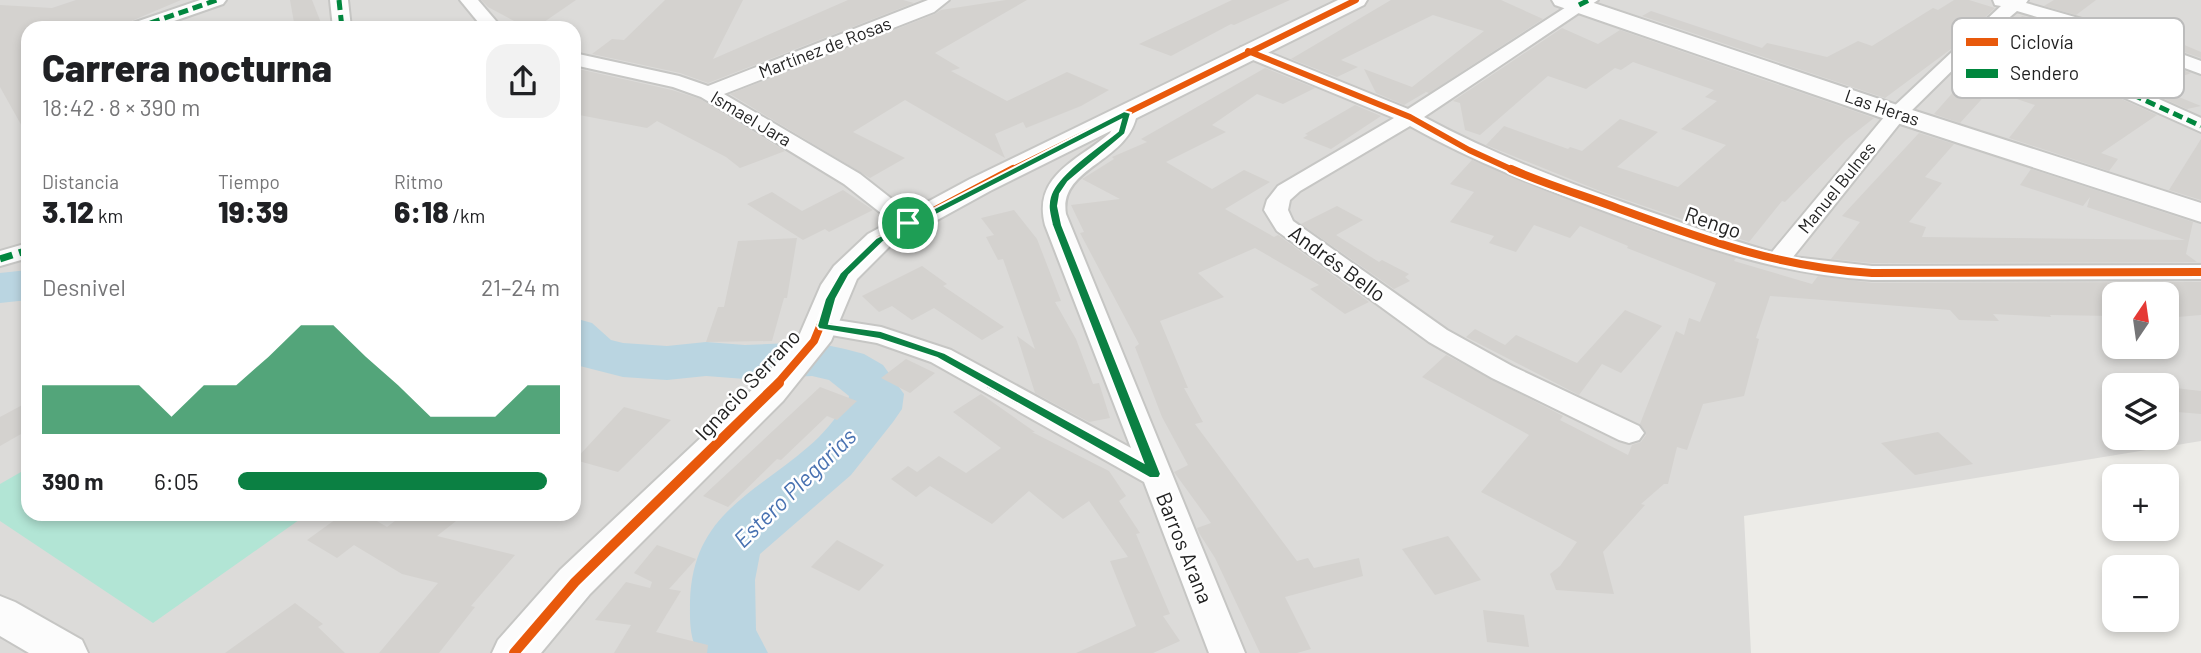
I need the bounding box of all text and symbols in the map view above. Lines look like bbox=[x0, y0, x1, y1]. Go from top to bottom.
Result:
street label: Martínez de Rosas bbox=[755, 12, 894, 82]
legend bbox=[1952, 18, 2184, 98]
text: Ciclovía bbox=[2010, 30, 2073, 53]
text: Carrera nocturna bbox=[42, 44, 332, 90]
button: share bbox=[486, 44, 560, 118]
text: Sendero bbox=[2010, 61, 2079, 84]
street label: Las Heras bbox=[1842, 84, 1923, 130]
street label: Ismael Jara bbox=[707, 86, 796, 151]
text: 18:42 · 8 × 390 m bbox=[42, 93, 200, 121]
street label: Manuel Bulnes bbox=[1793, 137, 1880, 238]
text: Distancia bbox=[42, 170, 119, 193]
text: Tiempo bbox=[218, 170, 280, 193]
text: Ritmo bbox=[394, 170, 443, 193]
text: 3.12 bbox=[42, 193, 94, 229]
text: 19:39 bbox=[218, 193, 288, 229]
text: 6:18 bbox=[394, 193, 449, 229]
pin bbox=[878, 193, 938, 253]
street label: Rengo bbox=[1682, 200, 1745, 243]
text: km bbox=[94, 204, 123, 227]
text: /km bbox=[449, 204, 485, 227]
icon: arrive bbox=[889, 204, 927, 242]
street label: Andrés Bello bbox=[1285, 219, 1391, 306]
text: Desnivel bbox=[42, 273, 126, 301]
text: 21–24 m bbox=[481, 273, 560, 301]
north arrow bbox=[2102, 282, 2179, 359]
map controls bbox=[2102, 282, 2179, 632]
street label: Ignacio Serrano bbox=[689, 323, 805, 445]
button: layers bbox=[2102, 373, 2179, 450]
water label: Estero Plegarias bbox=[727, 422, 862, 553]
button: + bbox=[2102, 464, 2179, 541]
text: 390 m bbox=[42, 467, 104, 495]
text: 6:05 bbox=[154, 467, 198, 495]
street label: Barros Arana bbox=[1152, 488, 1219, 607]
button: − bbox=[2102, 555, 2179, 632]

